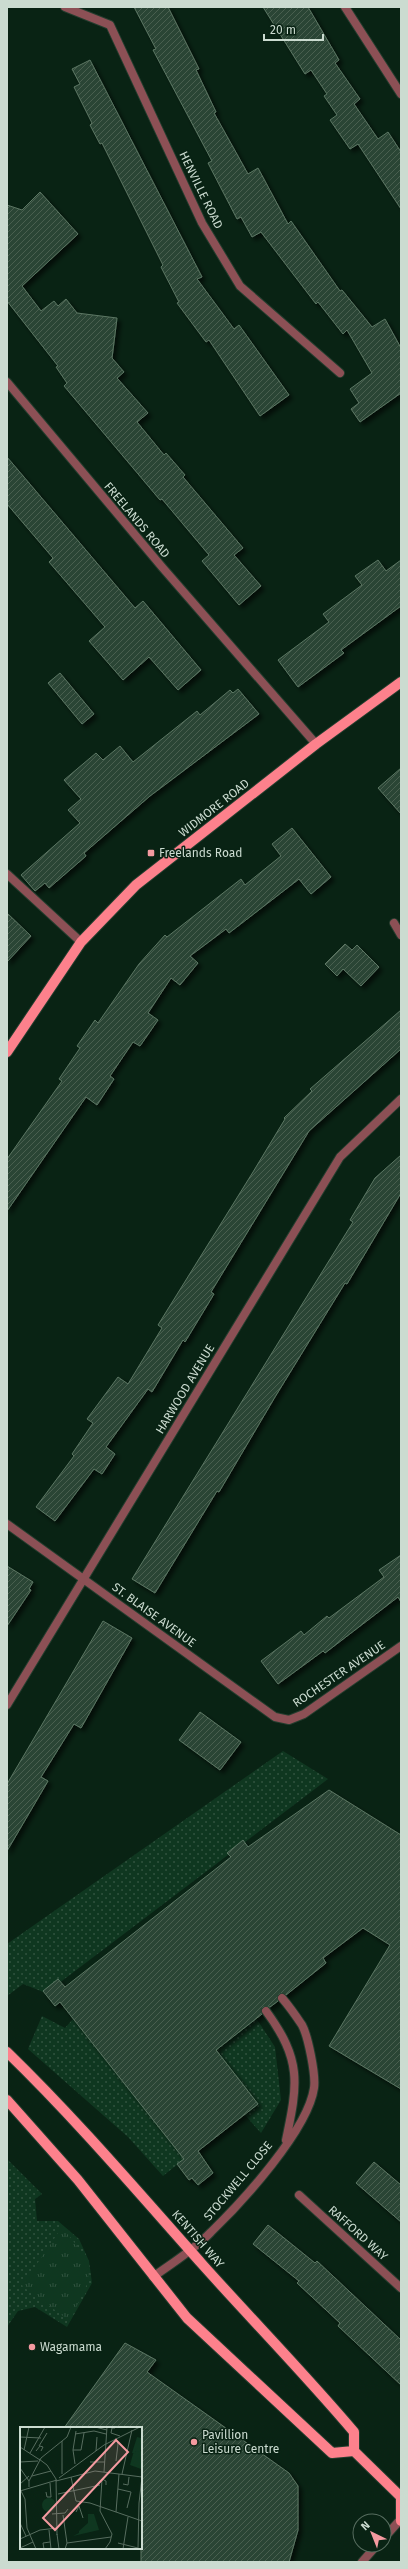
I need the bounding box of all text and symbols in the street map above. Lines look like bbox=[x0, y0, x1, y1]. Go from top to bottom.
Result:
scale bar bbox=[264, 16, 323, 42]
text: 20 m bbox=[270, 23, 296, 37]
street label: HENVILLE ROAD bbox=[176, 149, 226, 231]
street label: FREELANDS ROAD bbox=[101, 479, 173, 561]
street label: WIDMORE ROAD bbox=[176, 776, 252, 840]
place label: Freelands Road bbox=[159, 846, 242, 860]
marker: Freelands Road bbox=[146, 848, 156, 858]
street label: HARWOOD AVENUE bbox=[153, 1342, 217, 1436]
street label: ST. BLAISE AVENUE bbox=[109, 1580, 199, 1650]
street label: ROCHESTER AVENUE bbox=[290, 1638, 388, 1710]
street label: STOCKWELL CLOSE bbox=[201, 2139, 275, 2223]
street label: RAFFORD WAY bbox=[325, 2203, 391, 2264]
street label: KENTISH WAY bbox=[169, 2207, 227, 2271]
place label: Wagamama bbox=[40, 2340, 102, 2354]
marker: Wagamama bbox=[27, 2342, 37, 2352]
inset map bbox=[20, 2427, 142, 2549]
place label: Pavillion Leisure Centre bbox=[202, 2428, 279, 2456]
marker: Pavillion Leisure Centre bbox=[189, 2437, 199, 2447]
north arrow bbox=[352, 2513, 392, 2553]
text: N bbox=[358, 2519, 373, 2533]

